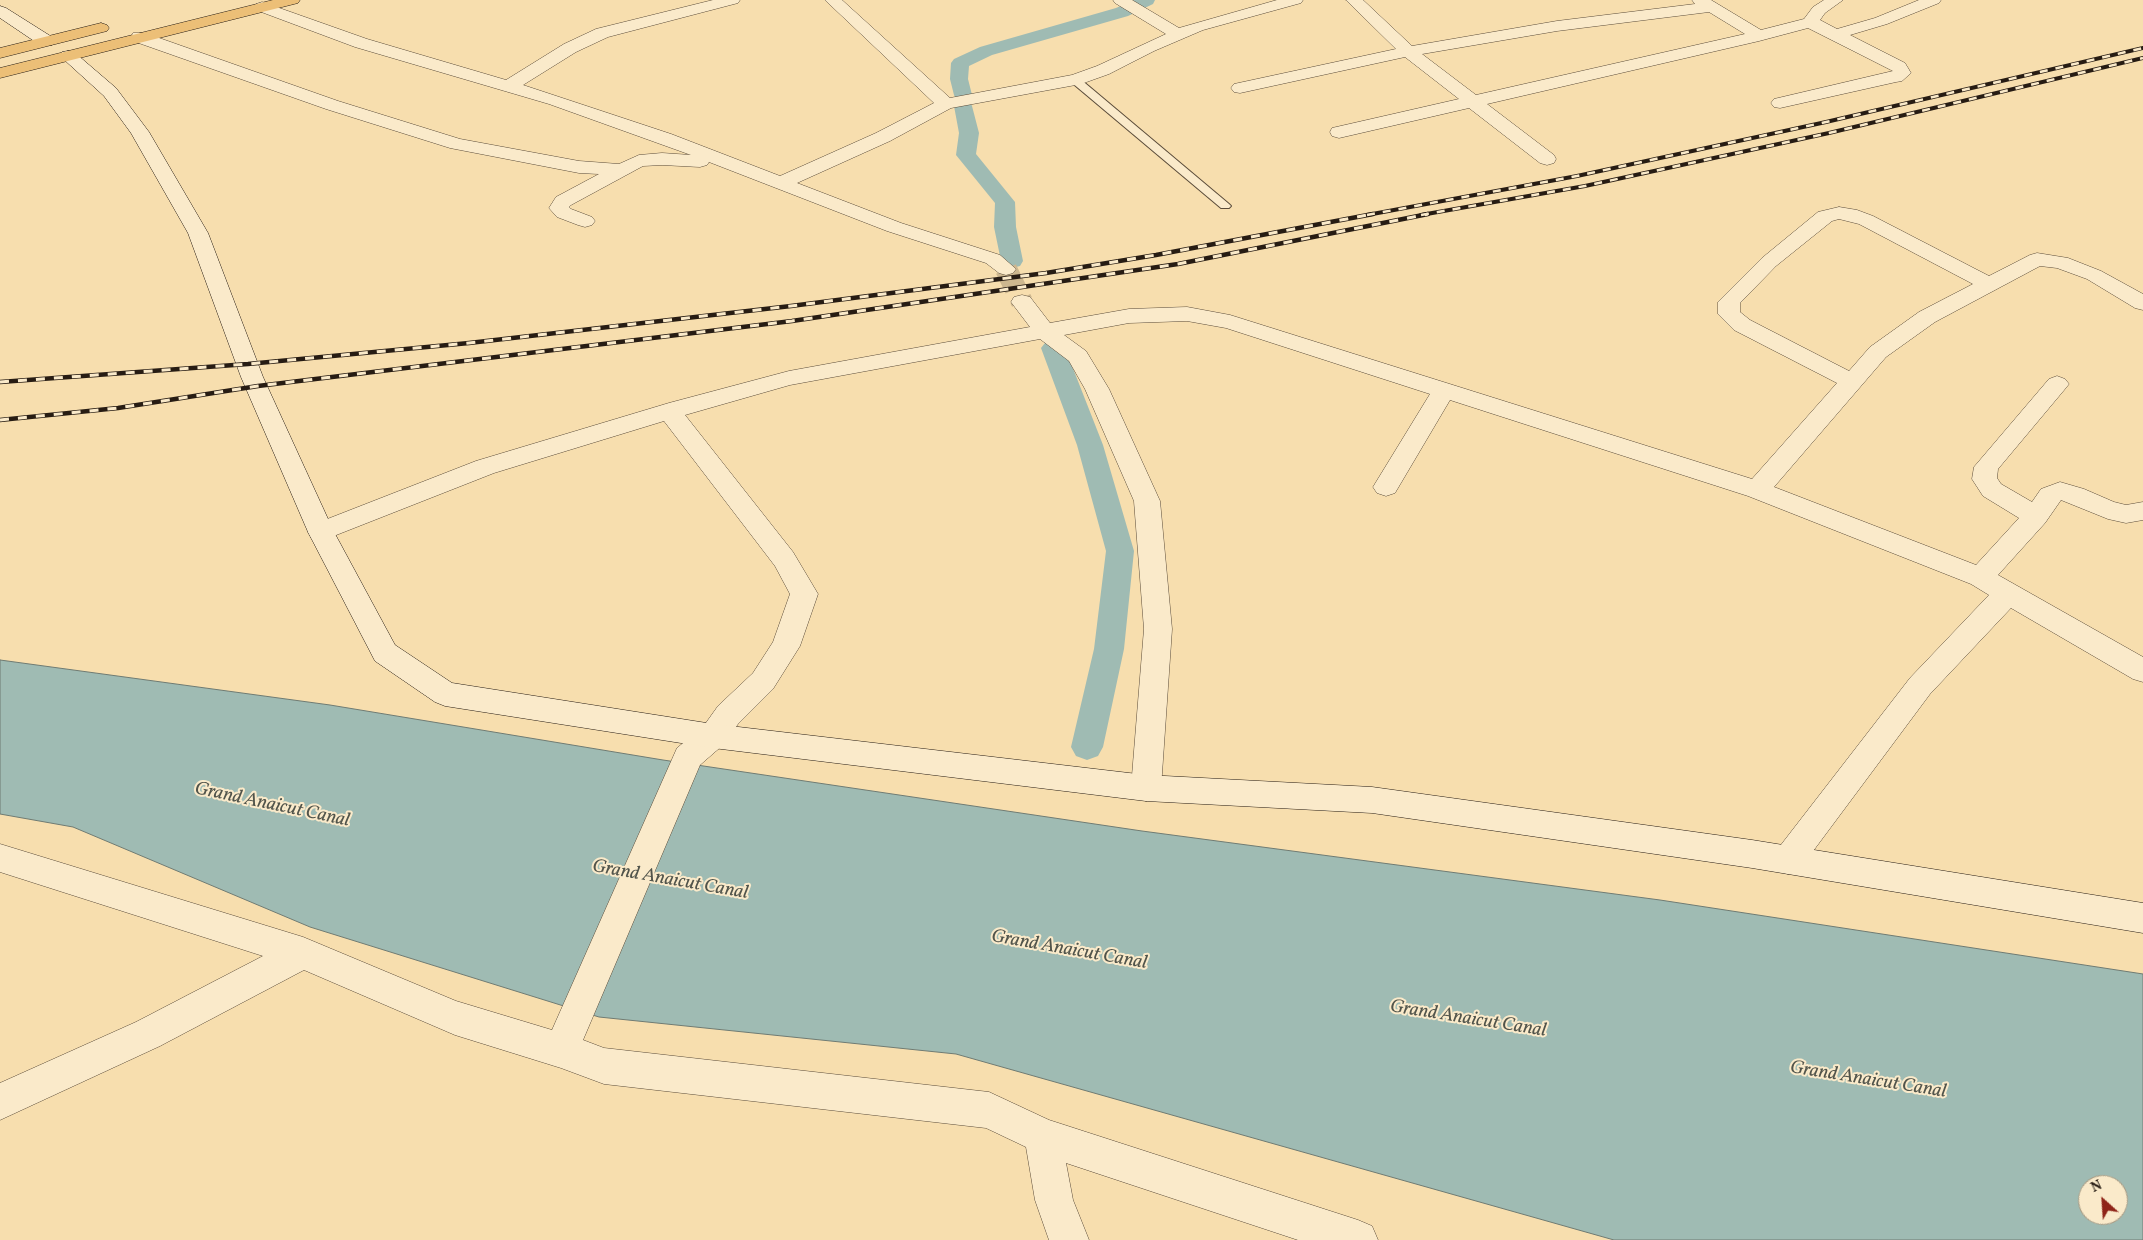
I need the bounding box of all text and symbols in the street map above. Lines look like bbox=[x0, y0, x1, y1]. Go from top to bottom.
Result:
water label: Grand Anaicut Canal bbox=[192, 778, 352, 834]
water label: Grand Anaicut Canal bbox=[590, 856, 750, 906]
water label: Grand Anaicut Canal bbox=[989, 926, 1149, 976]
water label: Grand Anaicut Canal bbox=[1388, 996, 1548, 1044]
water label: Grand Anaicut Canal bbox=[1788, 1057, 1948, 1105]
north arrow bbox=[2078, 1175, 2128, 1225]
text: N bbox=[2088, 1176, 2105, 1198]

